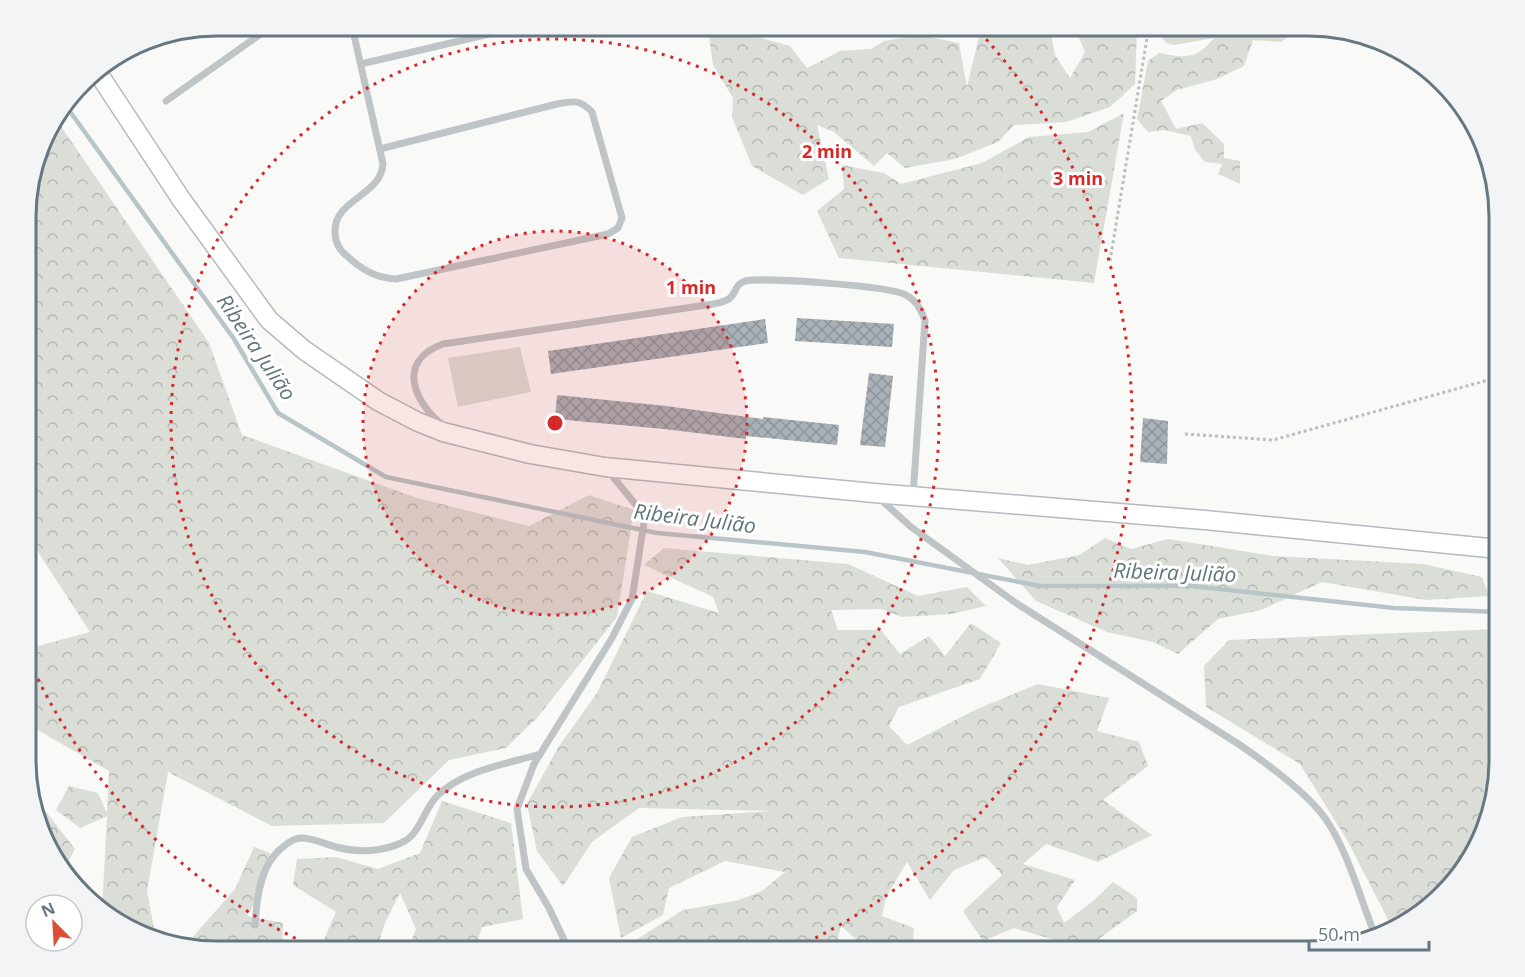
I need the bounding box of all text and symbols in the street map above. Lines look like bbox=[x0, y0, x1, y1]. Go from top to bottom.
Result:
text: 2 min bbox=[802, 139, 852, 163]
text: 3 min bbox=[1053, 166, 1103, 190]
text: 1 min bbox=[666, 275, 716, 299]
water label: Ribeira Julião bbox=[211, 288, 303, 406]
centre of rings bbox=[545, 413, 565, 433]
water label: Ribeira Julião bbox=[632, 497, 758, 539]
water label: Ribeira Julião bbox=[1113, 556, 1237, 588]
north arrow bbox=[24, 893, 84, 953]
text: N bbox=[37, 897, 58, 922]
scale bar bbox=[1309, 914, 1429, 952]
text: 50 m bbox=[1318, 922, 1360, 946]

